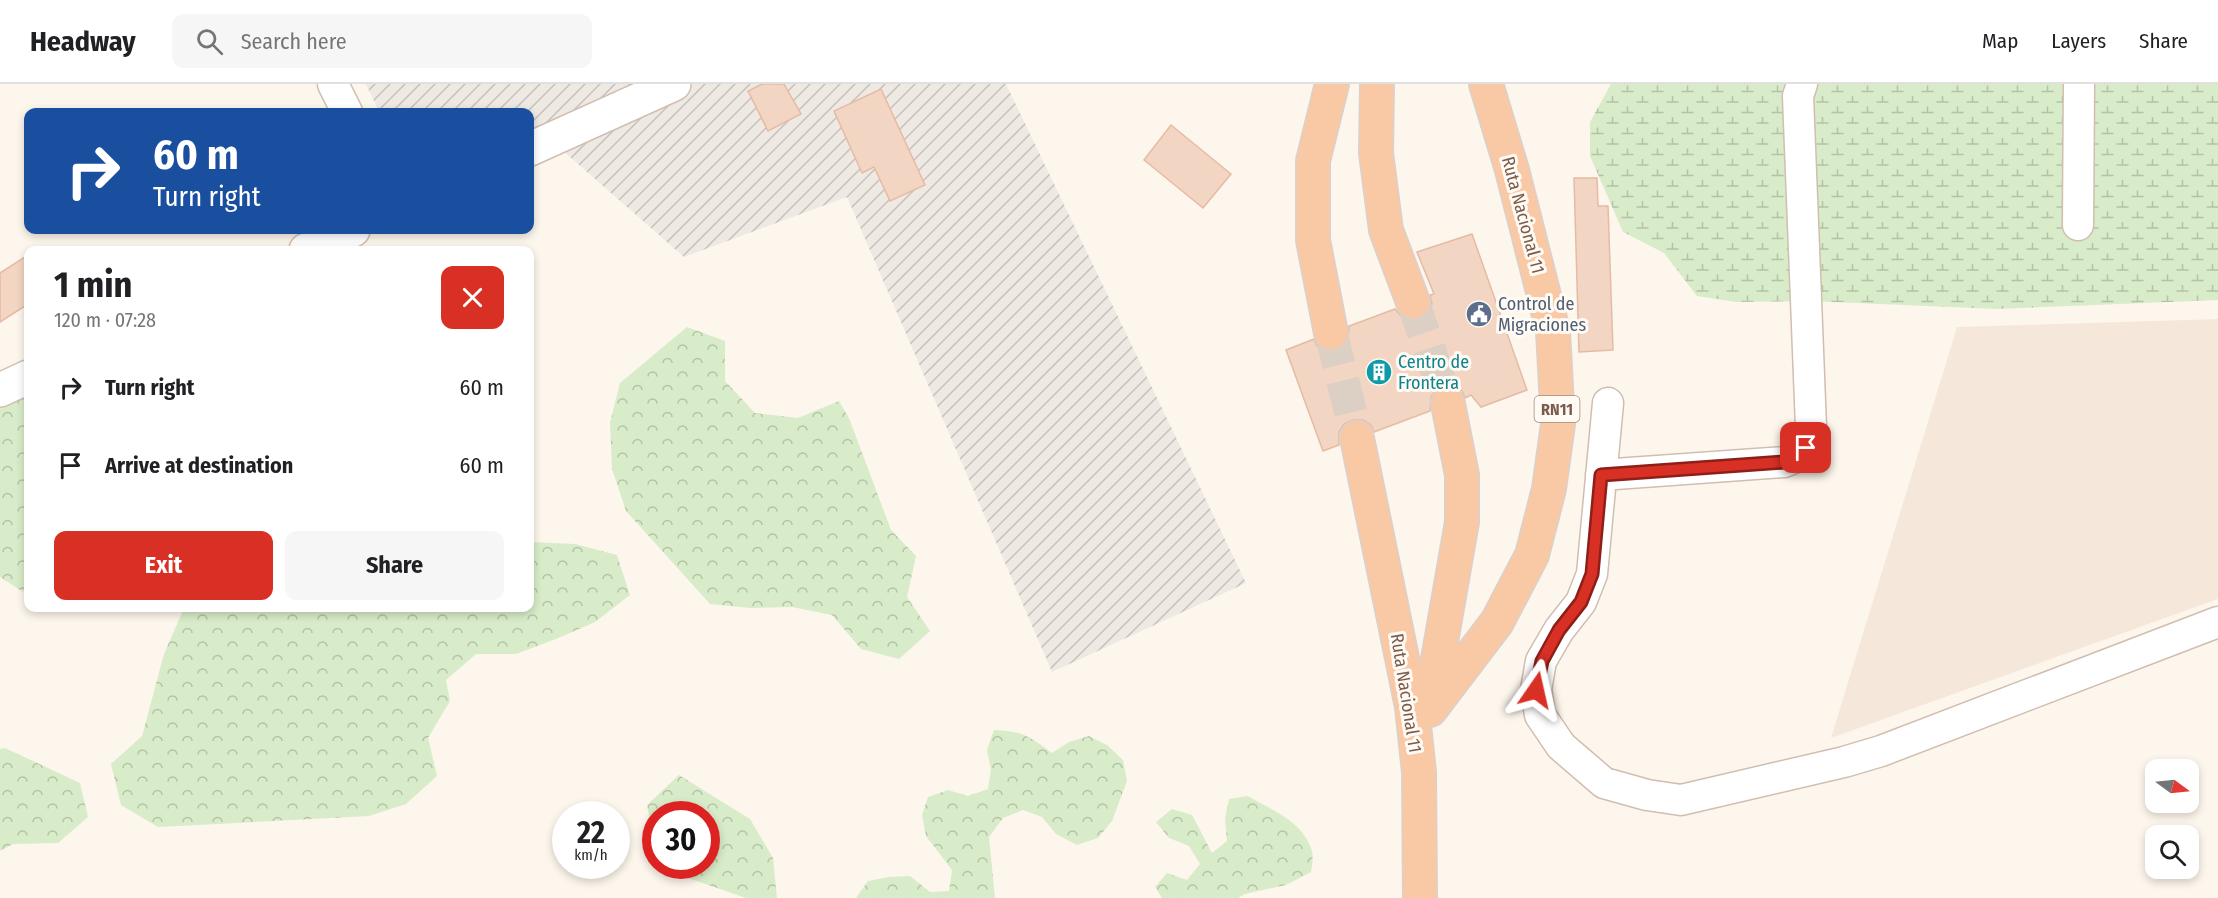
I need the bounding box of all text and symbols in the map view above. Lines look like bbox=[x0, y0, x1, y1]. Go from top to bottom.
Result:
search box bbox=[172, 14, 592, 68]
text: Headway bbox=[30, 25, 136, 58]
icon: search bbox=[193, 25, 226, 58]
text: Search here bbox=[241, 28, 347, 55]
text: Map bbox=[1982, 28, 2018, 54]
text: Layers bbox=[2051, 28, 2106, 54]
text: Share bbox=[2139, 28, 2188, 54]
text: 60 m bbox=[153, 130, 239, 180]
icon: right bbox=[54, 132, 132, 210]
street label: Ruta Nacional 11 bbox=[1497, 154, 1549, 276]
text: Turn right bbox=[153, 181, 261, 213]
text: 1 min bbox=[54, 263, 132, 307]
button: close bbox=[441, 266, 504, 329]
place label: Control de Migraciones bbox=[1498, 293, 1586, 336]
public building icon: Control de Migraciones bbox=[1464, 299, 1494, 329]
text: 120 m · 07:28 bbox=[54, 308, 156, 332]
place label: Centro de Frontera bbox=[1398, 351, 1469, 394]
building icon: Centro de Frontera bbox=[1364, 357, 1394, 387]
icon: right bbox=[54, 371, 87, 404]
text: Turn right bbox=[105, 374, 194, 401]
text: 60 m bbox=[460, 374, 504, 401]
road number: RN11 bbox=[1534, 396, 1580, 422]
pin bbox=[1780, 422, 1831, 473]
icon: arrive bbox=[1789, 431, 1822, 464]
icon: arrive bbox=[54, 449, 87, 482]
text: Arrive at destination bbox=[105, 452, 293, 479]
text: 60 m bbox=[460, 452, 504, 479]
button: Exit bbox=[54, 531, 273, 600]
button: Share bbox=[285, 531, 504, 600]
street label: Ruta Nacional 11 bbox=[1386, 632, 1426, 754]
position arrow bbox=[1504, 658, 1568, 722]
north arrow bbox=[2145, 759, 2199, 813]
map controls bbox=[2145, 759, 2199, 879]
speed limit sign: 30 bbox=[642, 801, 720, 879]
text: 22 bbox=[577, 815, 605, 851]
button: search bbox=[2145, 825, 2199, 879]
text: km/h bbox=[574, 846, 608, 864]

